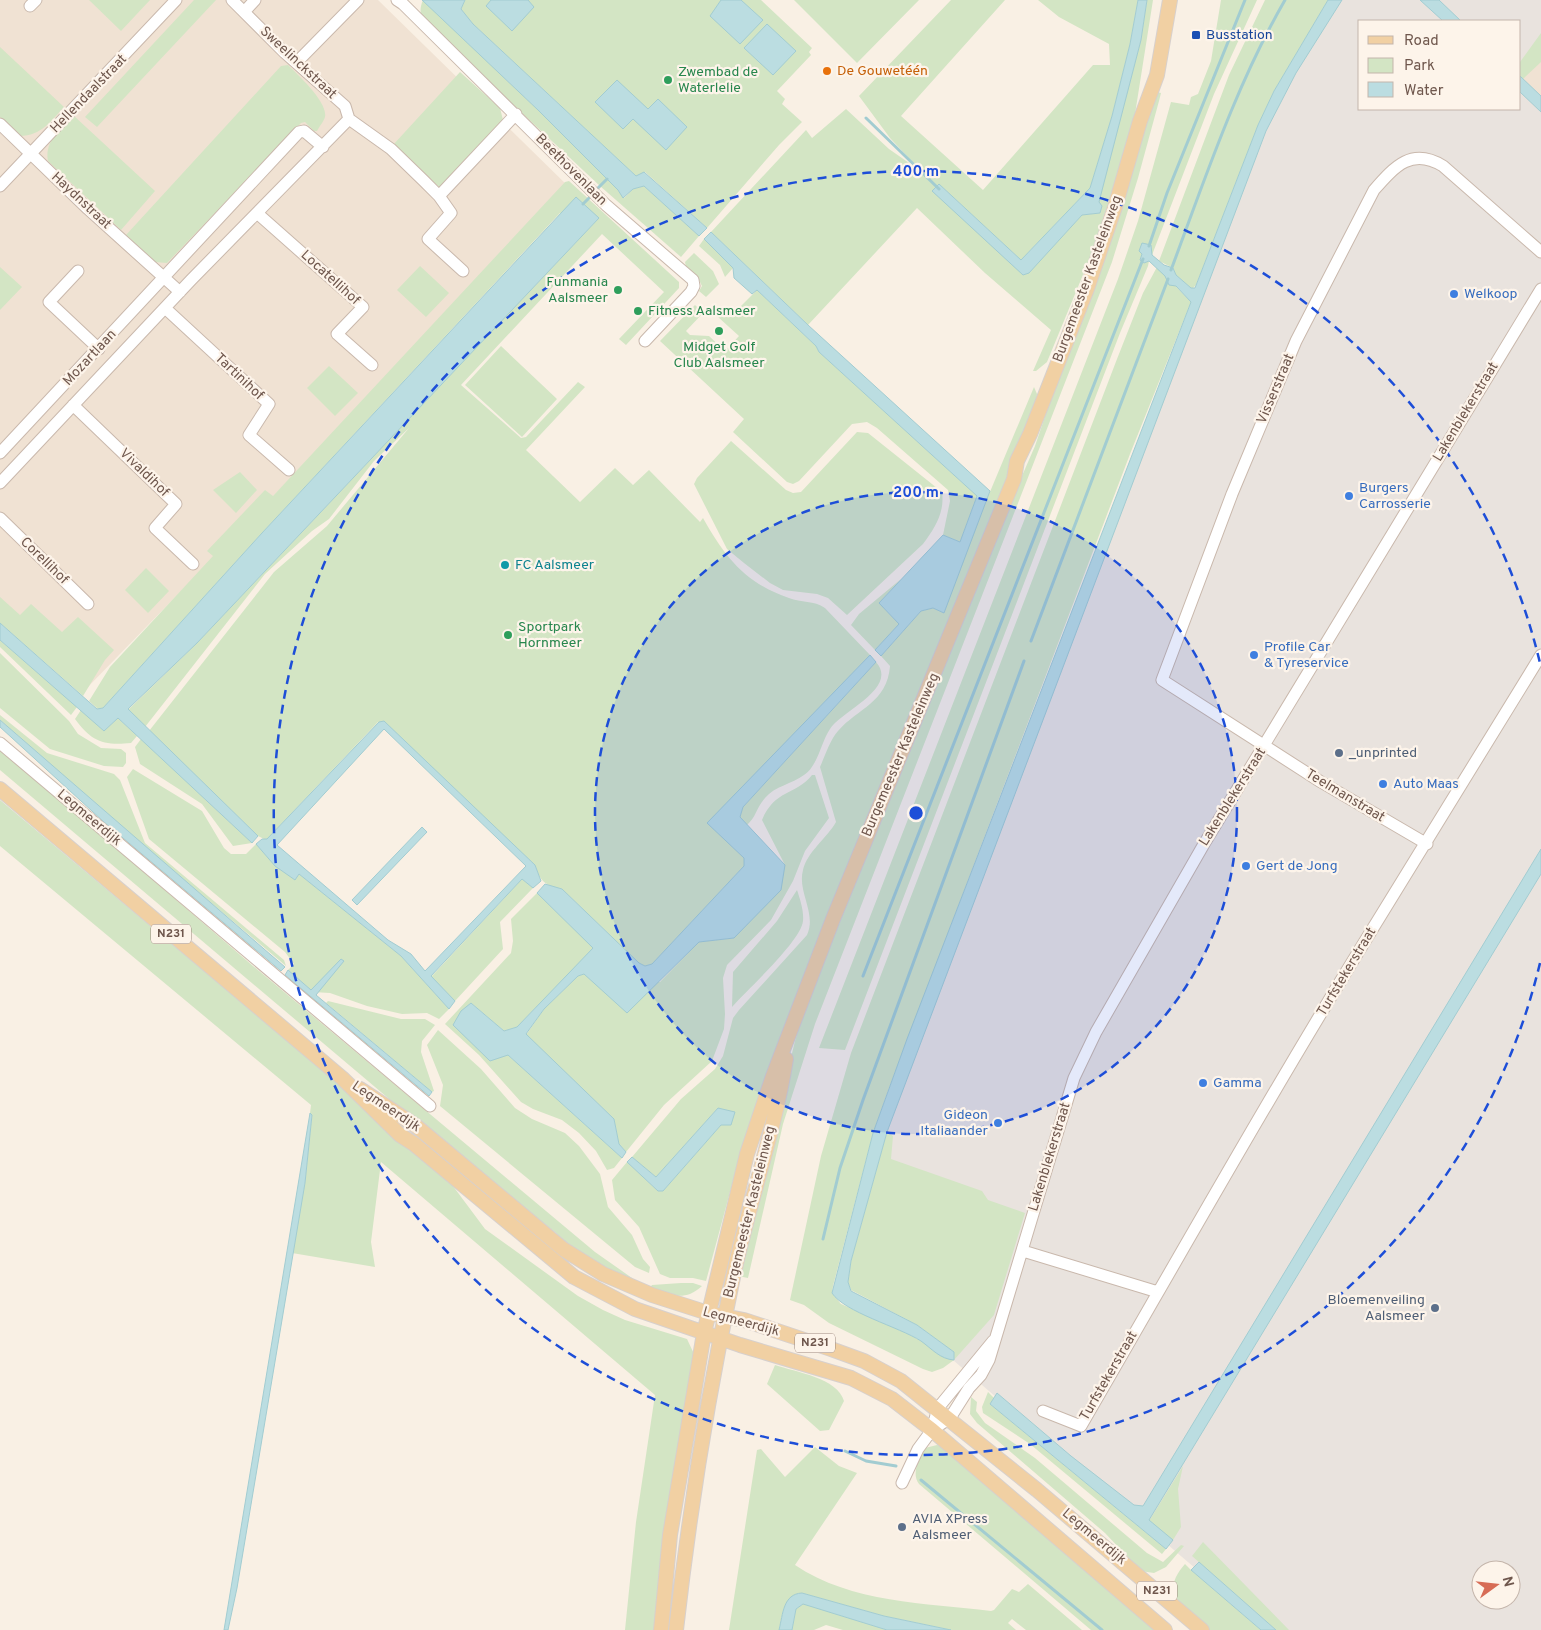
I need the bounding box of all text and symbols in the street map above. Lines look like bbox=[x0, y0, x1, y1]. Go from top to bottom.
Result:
legend bbox=[1358, 20, 1521, 110]
street label: Sweelinckstraat bbox=[256, 23, 340, 103]
place label: Busstation bbox=[1206, 27, 1273, 44]
marker: Busstation bbox=[1190, 29, 1202, 41]
text: Road bbox=[1404, 32, 1439, 51]
street label: Hellendaalstraat bbox=[47, 51, 131, 137]
text: Park bbox=[1404, 57, 1435, 76]
place label: De Gouwetéén bbox=[837, 63, 928, 80]
place label: Zwembad de Waterlelie bbox=[678, 64, 758, 97]
marker: De Gouwetéén bbox=[821, 65, 833, 77]
marker: Zwembad de Waterlelie bbox=[662, 74, 674, 86]
text: Water bbox=[1404, 82, 1444, 101]
street label: Beethovenlaan bbox=[532, 131, 610, 209]
text: 400 m bbox=[893, 163, 939, 182]
street label: Haydnstraat bbox=[47, 169, 115, 233]
street label: Burgemeester Kasteleinweg bbox=[1050, 193, 1126, 365]
street label: Locatellihof bbox=[297, 247, 363, 309]
place label: Funmania Aalsmeer bbox=[546, 274, 609, 307]
marker: Funmania Aalsmeer bbox=[612, 284, 624, 296]
place label: Welkoop bbox=[1464, 286, 1517, 303]
marker: Welkoop bbox=[1448, 288, 1460, 300]
place label: Fitness Aalsmeer bbox=[648, 303, 756, 320]
marker: Fitness Aalsmeer bbox=[632, 305, 644, 317]
marker: Midget Golf Club Aalsmeer bbox=[713, 325, 725, 337]
street label: Mozartlaan bbox=[60, 326, 120, 390]
place label: Midget Golf Club Aalsmeer bbox=[673, 339, 765, 372]
street label: Tartinihof bbox=[211, 350, 267, 404]
street label: Visserstraat bbox=[1254, 351, 1298, 427]
street label: Lakenblekerstraat bbox=[1430, 359, 1502, 465]
street label: Vivaldihof bbox=[116, 445, 173, 501]
place label: Burgers Carrosserie bbox=[1359, 480, 1431, 513]
text: 200 m bbox=[893, 484, 939, 503]
marker: Burgers Carrosserie bbox=[1343, 490, 1355, 502]
street label: Corellihof bbox=[16, 534, 72, 588]
place label: FC Aalsmeer bbox=[515, 557, 595, 574]
marker: FC Aalsmeer bbox=[499, 559, 511, 571]
place label: Sportpark Hornmeer bbox=[518, 619, 583, 652]
marker: Sportpark Hornmeer bbox=[502, 629, 514, 641]
place label: Profile Car & Tyreservice bbox=[1264, 639, 1349, 672]
marker: Profile Car & Tyreservice bbox=[1248, 649, 1260, 661]
street label: Burgemeester Kasteleinweg bbox=[859, 670, 943, 840]
street label: Lakenblekerstraat bbox=[1196, 745, 1270, 849]
place label: _unprinted bbox=[1348, 745, 1417, 762]
marker: _unprinted bbox=[1333, 747, 1345, 759]
street label: Teelmanstraat bbox=[1302, 766, 1388, 826]
place label: Auto Maas bbox=[1393, 776, 1459, 793]
marker: Auto Maas bbox=[1377, 778, 1389, 790]
street label: Legmeerdijk bbox=[53, 786, 125, 850]
centre of rings bbox=[907, 804, 925, 822]
place label: Gert de Jong bbox=[1256, 858, 1338, 875]
marker: Gert de Jong bbox=[1240, 860, 1252, 872]
road number: N231 bbox=[151, 924, 191, 944]
street label: Turfstekerstraat bbox=[1314, 924, 1380, 1020]
place label: Gamma bbox=[1213, 1075, 1262, 1092]
marker: Gamma bbox=[1197, 1077, 1209, 1089]
street label: Legmeerdijk bbox=[348, 1078, 424, 1136]
street label: Lakenblekerstraat bbox=[1025, 1100, 1075, 1214]
place label: Gideon Italiaander bbox=[920, 1107, 989, 1140]
marker: Gideon Italiaander bbox=[992, 1117, 1004, 1129]
street label: Burgemeester Kasteleinweg bbox=[720, 1124, 780, 1300]
place label: Bloemenveiling Aalsmeer bbox=[1327, 1292, 1426, 1325]
marker: Bloemenveiling Aalsmeer bbox=[1429, 1302, 1441, 1314]
street label: Legmeerdijk bbox=[701, 1304, 781, 1340]
street label: Turfstekerstraat bbox=[1076, 1328, 1142, 1424]
road number: N231 bbox=[795, 1334, 835, 1352]
street label: Legmeerdijk bbox=[1058, 1505, 1130, 1569]
place label: AVIA XPress Aalsmeer bbox=[912, 1511, 988, 1544]
marker: AVIA XPress Aalsmeer bbox=[896, 1521, 908, 1533]
north arrow bbox=[1471, 1560, 1521, 1610]
text: N bbox=[1498, 1575, 1517, 1589]
road number: N231 bbox=[1137, 1582, 1177, 1600]

